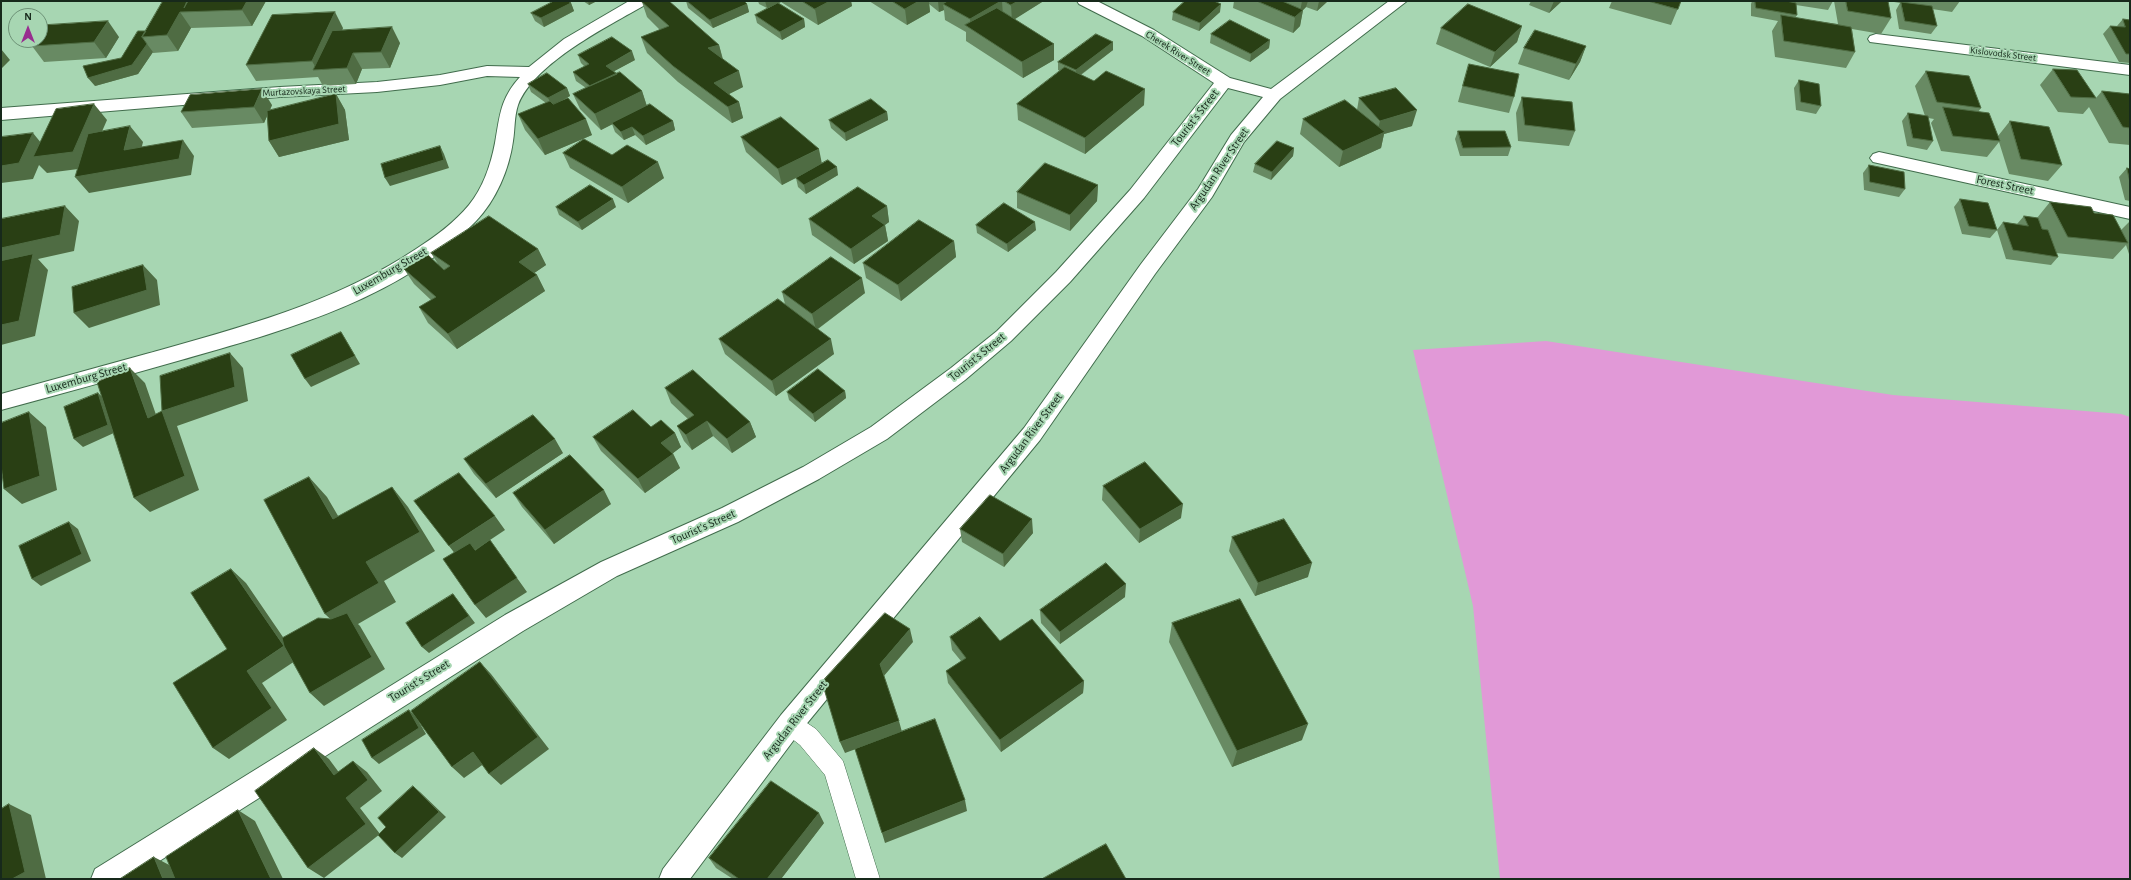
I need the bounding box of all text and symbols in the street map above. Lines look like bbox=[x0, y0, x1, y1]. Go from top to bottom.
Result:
north arrow bbox=[8, 8, 48, 48]
text: N bbox=[24, 11, 32, 22]
street label: Cherek River Street bbox=[1143, 28, 1213, 78]
street label: Kislovodsk Street bbox=[1969, 44, 2037, 64]
street label: Murtazovskaya Street bbox=[262, 83, 346, 99]
street label: Tourist's Street bbox=[1168, 86, 1222, 150]
street label: Argudan River Street bbox=[1186, 125, 1252, 213]
street label: Forest Street bbox=[1975, 172, 2035, 198]
street label: Luxemburg Street bbox=[350, 244, 430, 298]
street label: Tourist's Street bbox=[946, 330, 1008, 384]
street label: Luxemburg Street bbox=[44, 360, 128, 396]
street label: Argudan River Street bbox=[996, 390, 1066, 476]
street label: Tourist's Street bbox=[669, 506, 737, 548]
street label: Tourist's Street bbox=[386, 657, 452, 705]
street label: Argudan River Street bbox=[760, 678, 830, 762]

